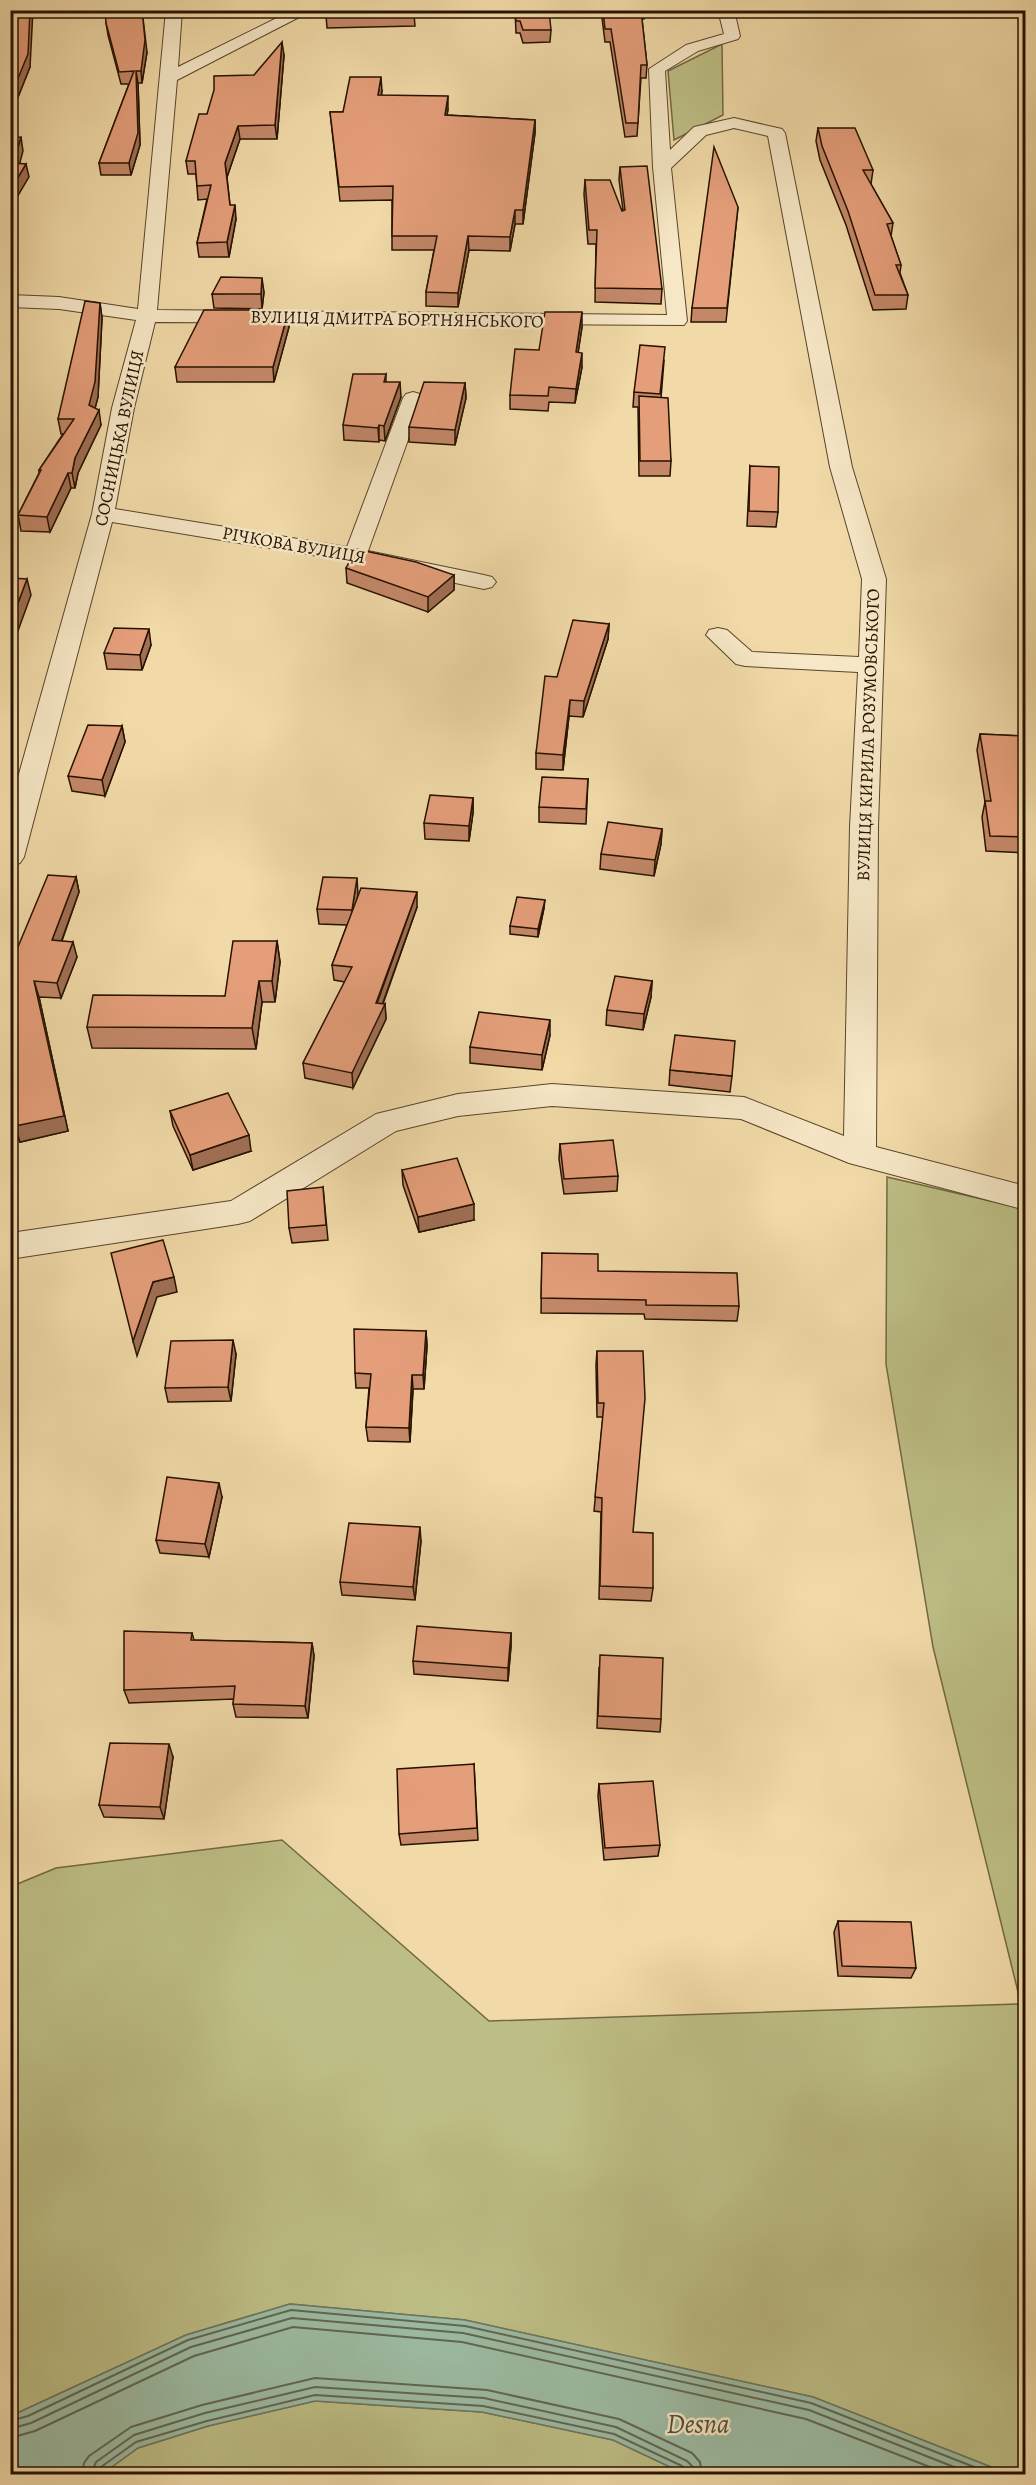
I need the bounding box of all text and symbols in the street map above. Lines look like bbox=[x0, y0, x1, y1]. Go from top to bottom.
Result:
street label: ВУЛИЦЯ ДМИТРА БОРТНЯНСЬКОГО bbox=[250, 304, 544, 334]
street label: СОСНИЦЬКА ВУЛИЦЯ bbox=[89, 348, 149, 528]
street label: РІЧКОВА ВУЛИЦЯ bbox=[220, 521, 368, 569]
street label: ВУЛИЦЯ КИРИЛА РОЗУМОВСЬКОГО bbox=[851, 588, 885, 882]
water label: Desna bbox=[667, 2406, 729, 2442]

